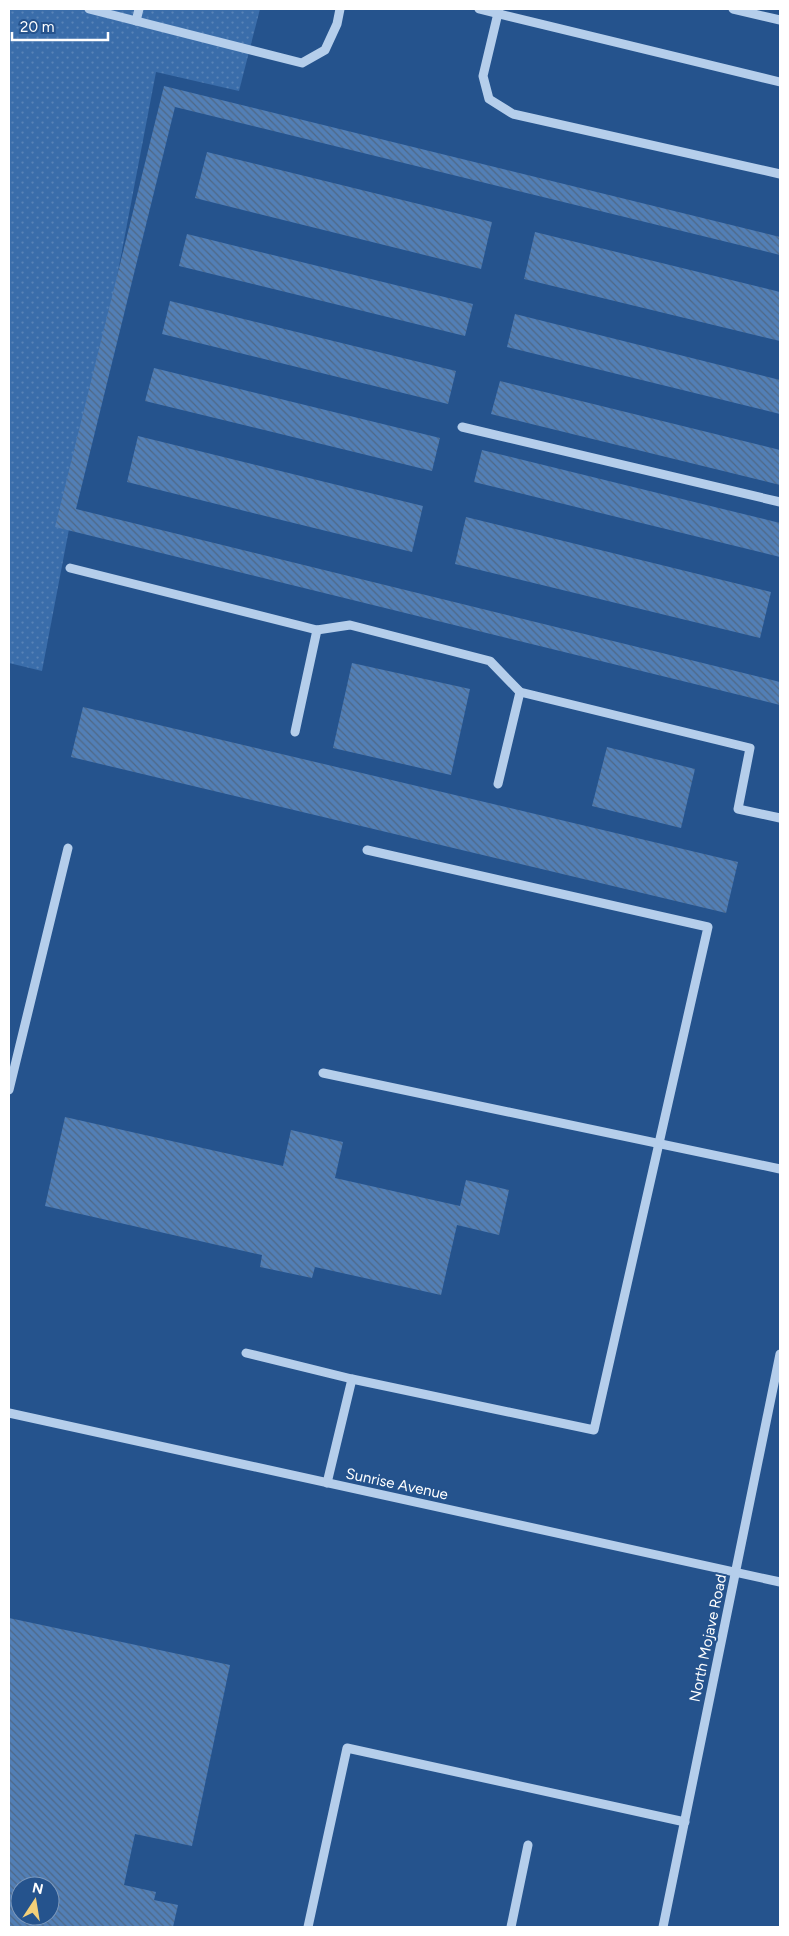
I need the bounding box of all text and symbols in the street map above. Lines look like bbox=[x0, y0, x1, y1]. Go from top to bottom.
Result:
scale bar bbox=[12, 10, 109, 42]
text: 20 m bbox=[20, 18, 54, 36]
street label: Sunrise Avenue bbox=[344, 1464, 450, 1504]
street label: North Mojave Road bbox=[686, 1572, 730, 1704]
north arrow bbox=[10, 1876, 60, 1926]
text: N bbox=[31, 1879, 45, 1898]

